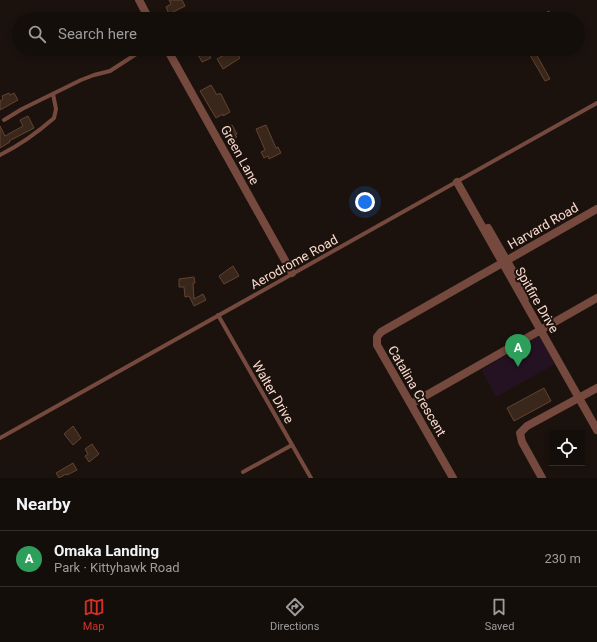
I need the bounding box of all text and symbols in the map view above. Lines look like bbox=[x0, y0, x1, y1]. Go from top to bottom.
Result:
search box bbox=[12, 12, 585, 56]
icon: search bbox=[26, 23, 48, 45]
text: Search here bbox=[58, 25, 137, 43]
street label: Green Lane bbox=[218, 123, 262, 187]
your location bbox=[355, 192, 375, 212]
street label: Harvard Road bbox=[505, 200, 581, 252]
street label: Aerodrome Road bbox=[248, 232, 340, 292]
street label: Spitfire Drive bbox=[512, 265, 562, 336]
pin: A bbox=[505, 334, 531, 367]
street label: Catalina Crescent bbox=[385, 343, 449, 439]
street label: Walter Drive bbox=[249, 358, 297, 426]
map controls bbox=[549, 430, 585, 466]
button: locate bbox=[549, 430, 585, 466]
text: Nearby bbox=[16, 494, 71, 514]
text: Omaka Landing bbox=[54, 542, 159, 560]
text: A bbox=[25, 551, 33, 566]
text: 230 m bbox=[544, 551, 581, 566]
text: Park · Kittyhawk Road bbox=[54, 560, 180, 575]
tab: Map bbox=[83, 596, 105, 633]
tab: Directions bbox=[270, 596, 319, 633]
tab: Saved bbox=[485, 596, 514, 633]

